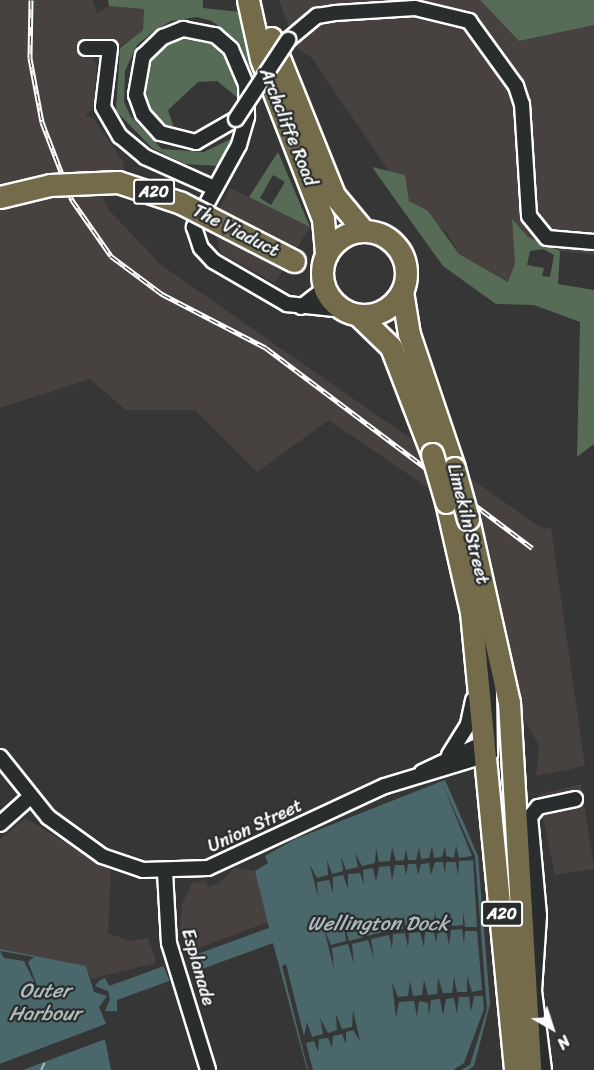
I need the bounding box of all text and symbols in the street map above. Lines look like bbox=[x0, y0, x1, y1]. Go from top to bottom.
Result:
street label: Archcliffe Road bbox=[255, 65, 321, 189]
road number: A20 bbox=[133, 179, 175, 205]
street label: The Viaduct bbox=[189, 200, 283, 262]
street label: Limekiln Street bbox=[443, 462, 493, 586]
street label: Union Street bbox=[204, 795, 306, 857]
road number: A20 bbox=[481, 901, 523, 927]
water label: Wellington Dock bbox=[308, 911, 448, 935]
street label: Esplanade bbox=[177, 926, 219, 1008]
water label: Outer Harbour bbox=[9, 978, 81, 1025]
north arrow bbox=[522, 998, 582, 1058]
text: N bbox=[550, 1028, 577, 1057]

